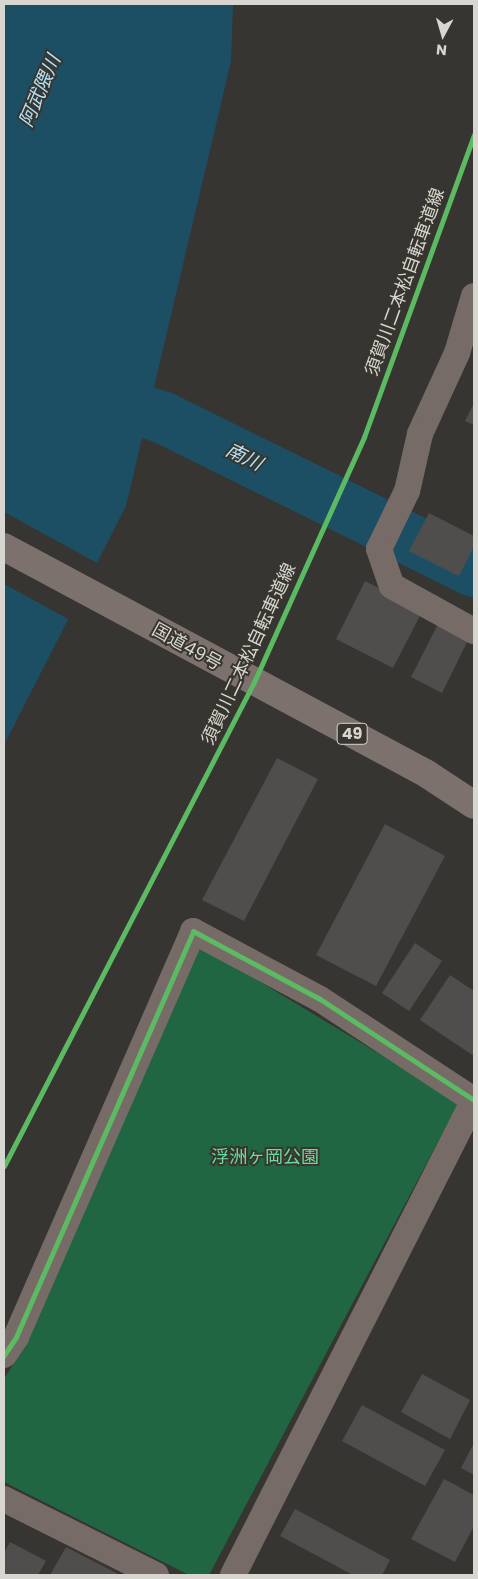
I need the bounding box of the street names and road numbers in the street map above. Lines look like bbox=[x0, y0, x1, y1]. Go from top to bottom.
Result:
street label: 須賀川二本松自転車道線 bbox=[361, 185, 449, 379]
street label: 須賀川二本松自転車道線 bbox=[197, 560, 301, 748]
street label: 国道49号 bbox=[148, 619, 226, 675]
road number: 49 bbox=[336, 721, 368, 748]

